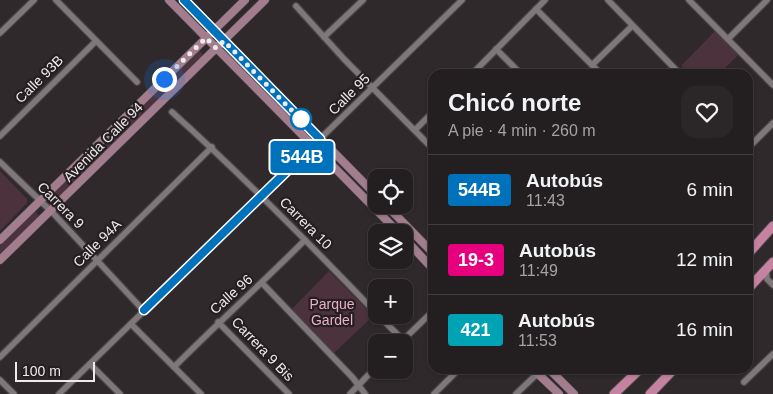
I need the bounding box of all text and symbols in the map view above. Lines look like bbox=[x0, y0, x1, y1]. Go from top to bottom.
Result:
street label: Calle 93B bbox=[12, 52, 66, 106]
your location bbox=[152, 67, 177, 92]
street label: Calle 95 bbox=[325, 70, 373, 118]
button: heart bbox=[681, 86, 733, 138]
text: Chicó norte bbox=[448, 89, 581, 116]
street label: Avenida Calle 94 bbox=[60, 99, 146, 185]
unlabelled marker bbox=[290, 108, 312, 130]
text: A pie · 4 min · 260 m bbox=[448, 122, 596, 139]
line badge: 544B bbox=[267, 141, 337, 173]
text: 544B bbox=[280, 147, 324, 167]
map controls bbox=[368, 169, 413, 379]
button: locate bbox=[368, 169, 413, 214]
text: Autobús bbox=[526, 170, 603, 191]
street label: Carrera 9 bbox=[34, 178, 88, 232]
text: 6 min bbox=[687, 179, 733, 200]
text: 544B bbox=[458, 180, 501, 200]
text: 11:43 bbox=[526, 192, 565, 209]
street label: Carrera 10 bbox=[277, 194, 335, 252]
street label: Calle 94A bbox=[70, 215, 125, 270]
button: layers bbox=[368, 224, 413, 269]
text: Autobús bbox=[519, 240, 596, 261]
text: 12 min bbox=[676, 249, 733, 270]
text: 19-3 bbox=[458, 250, 494, 270]
text: 11:49 bbox=[519, 262, 558, 279]
street label: Calle 96 bbox=[207, 271, 256, 317]
button: + bbox=[368, 279, 413, 324]
park label: Parque Gardel bbox=[309, 296, 355, 328]
text: Autobús bbox=[518, 310, 595, 331]
street label: Carrera 9 Bis bbox=[229, 314, 297, 384]
text: 16 min bbox=[676, 319, 733, 340]
text: 421 bbox=[460, 320, 491, 340]
text: 11:53 bbox=[518, 332, 557, 349]
button: − bbox=[368, 334, 413, 379]
scale bar bbox=[15, 359, 95, 382]
text: 100 m bbox=[22, 363, 61, 379]

